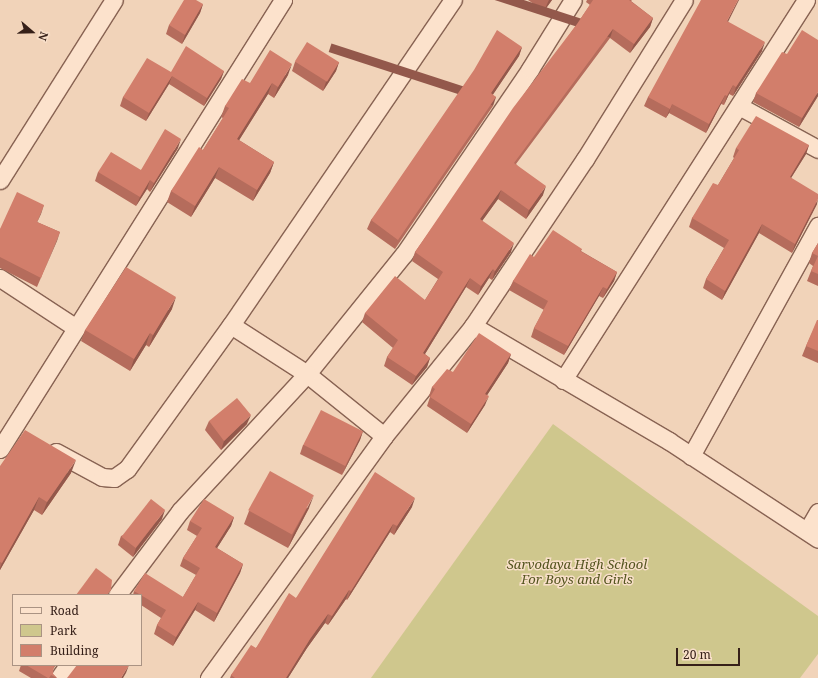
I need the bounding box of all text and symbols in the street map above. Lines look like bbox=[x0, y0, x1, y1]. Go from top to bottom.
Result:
north arrow bbox=[12, 12, 52, 52]
text: N bbox=[35, 30, 52, 43]
park label: Sarvodaya High School For Boys and Girls bbox=[507, 557, 647, 588]
legend bbox=[12, 594, 142, 666]
text: Road bbox=[50, 602, 79, 619]
text: Park bbox=[50, 622, 77, 639]
scale bar bbox=[678, 640, 742, 666]
text: Building bbox=[50, 642, 98, 659]
text: 20 m bbox=[683, 646, 711, 663]

